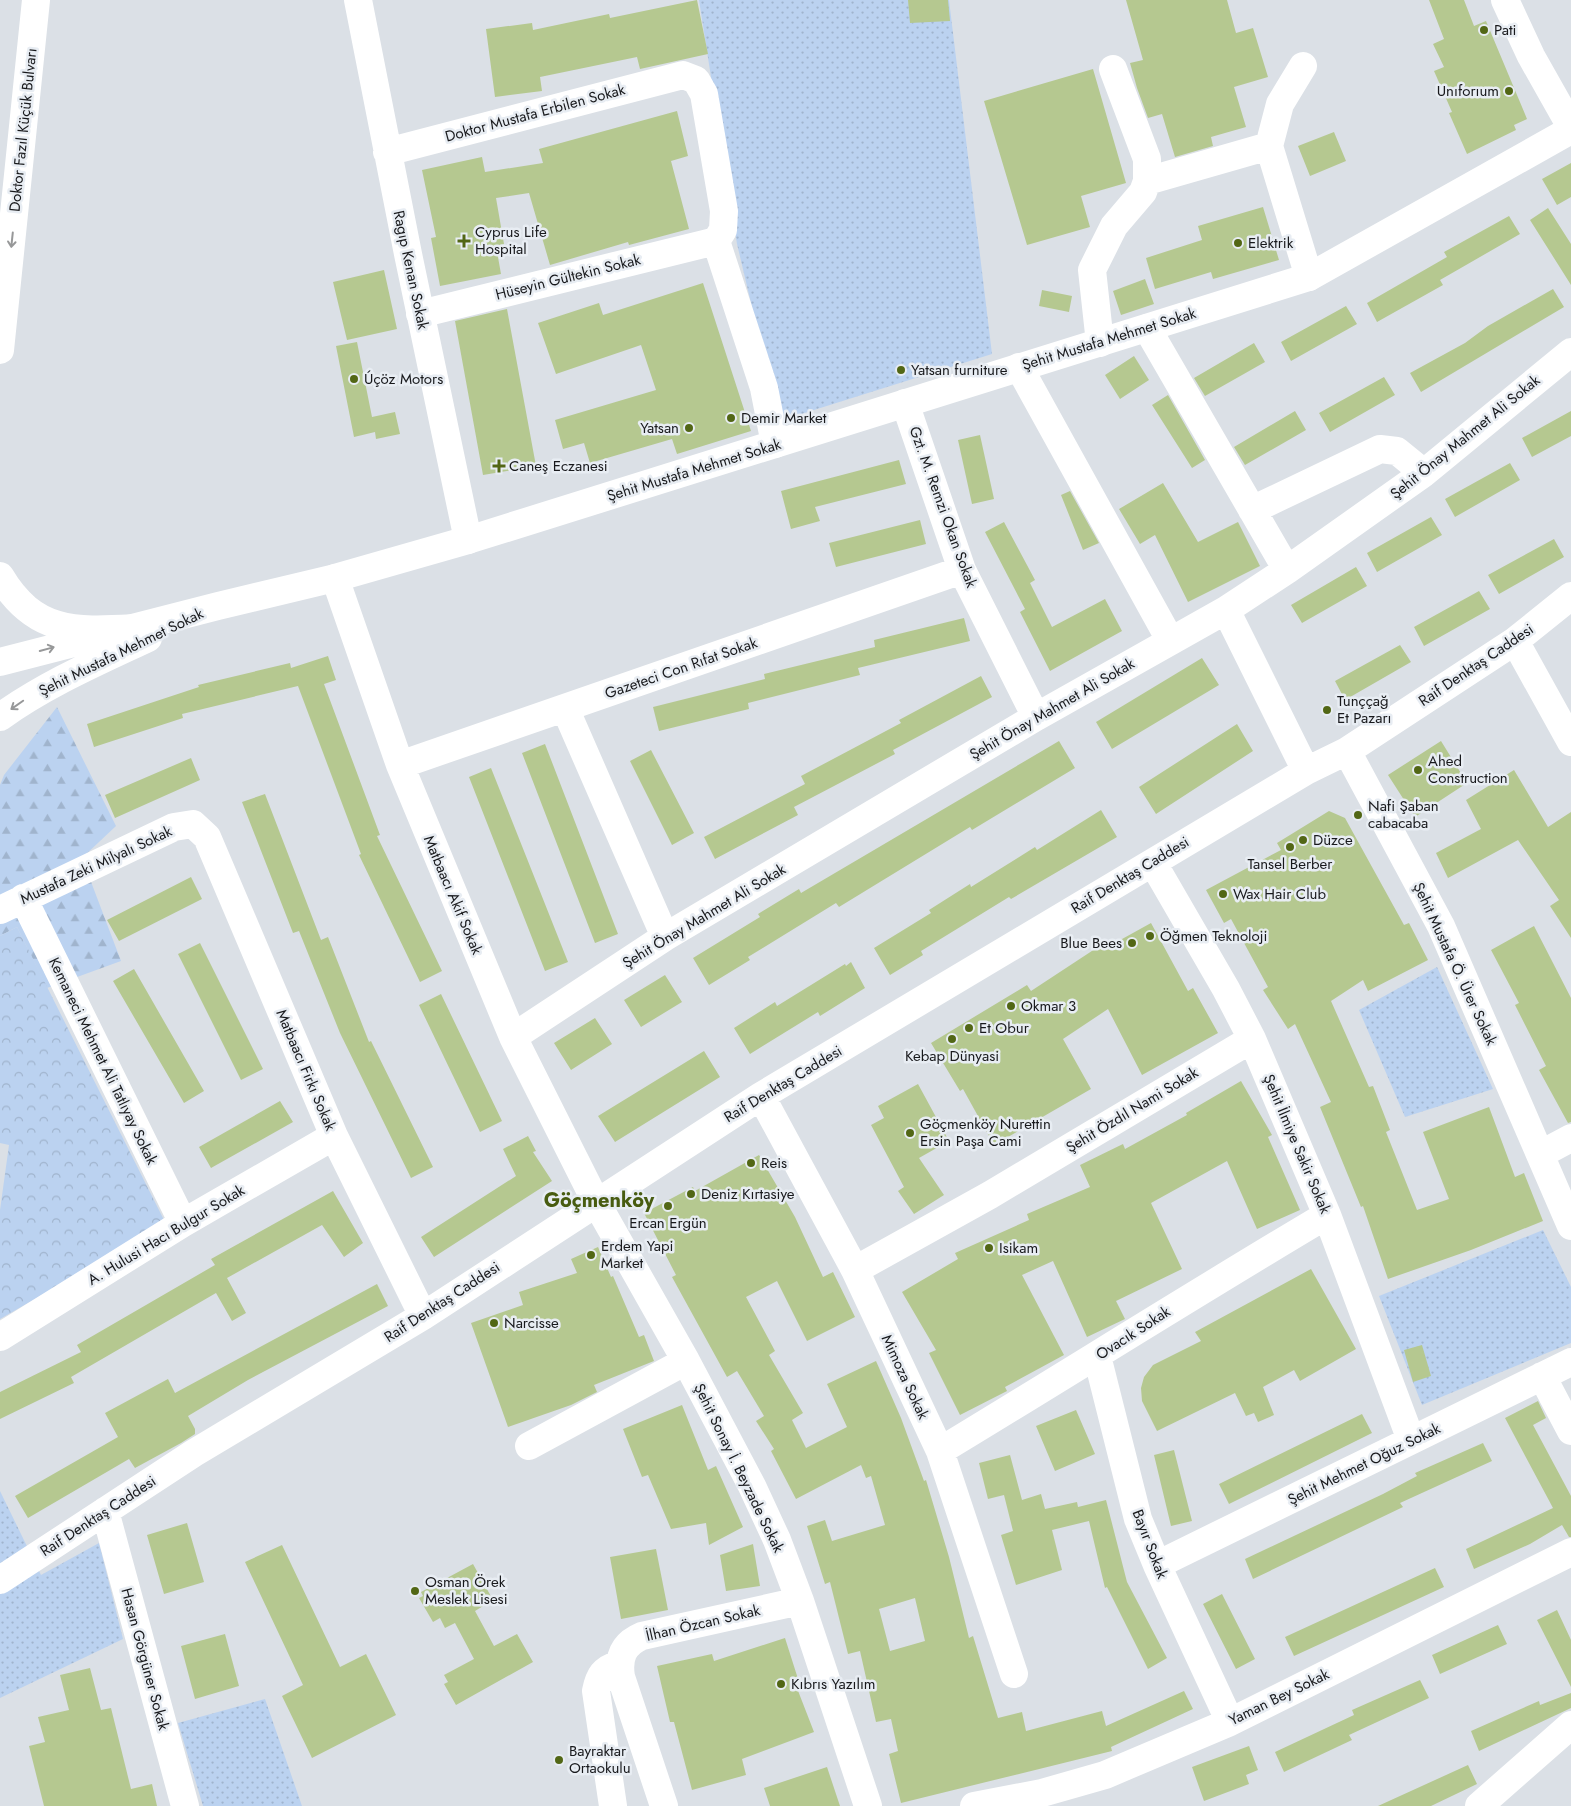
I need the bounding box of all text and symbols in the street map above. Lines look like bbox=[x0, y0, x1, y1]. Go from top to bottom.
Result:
place label: Pati bbox=[1494, 19, 1517, 41]
marker: Pati bbox=[1478, 24, 1490, 36]
street label: Doktor Fazıl Küçük Bulvarı bbox=[3, 47, 43, 213]
street label: Doktor Mustafa Erbilen Sokak bbox=[443, 78, 628, 148]
place label: Unıforıum bbox=[1437, 80, 1499, 102]
marker: Unıforıum bbox=[1503, 85, 1515, 97]
street label: Ragıp Kenan Sokak bbox=[388, 208, 434, 332]
place label: Cyprus Life Hospital bbox=[475, 221, 547, 260]
one-way arrow bbox=[7, 232, 16, 248]
place label: Elektrik bbox=[1248, 232, 1294, 254]
marker: Cyprus Life Hospital bbox=[457, 234, 471, 248]
marker: Elektrik bbox=[1232, 237, 1244, 249]
street label: Hüseyin Gültekin Sokak bbox=[493, 248, 643, 306]
street label: Şehit Mustafa Mehmet Sokak bbox=[1019, 302, 1199, 376]
place label: Yatsan furniture bbox=[911, 359, 1008, 381]
marker: Yatsan furniture bbox=[895, 364, 907, 376]
place label: Úçöz Motors bbox=[364, 368, 443, 390]
street label: Şehit Önay Mahmet Ali Sokak bbox=[1385, 369, 1545, 504]
marker: Úçöz Motors bbox=[348, 373, 360, 385]
place label: Demir Market bbox=[741, 407, 827, 429]
marker: Demir Market bbox=[725, 412, 737, 424]
place label: Yatsan bbox=[640, 417, 679, 439]
marker: Yatsan bbox=[683, 422, 695, 434]
street label: Gzt. M. Remzi Okan Sokak bbox=[904, 423, 983, 591]
street label: Şehit Mustafa Mehmet Sokak bbox=[604, 433, 784, 507]
place label: Caneş Eczanesi bbox=[509, 455, 608, 477]
marker: Caneş Eczanesi bbox=[493, 460, 505, 472]
street label: Şehit Mustafa Mehmet Sokak bbox=[35, 602, 207, 702]
street label: Raif Denktaş Caddesi bbox=[1414, 618, 1538, 712]
street label: Gazeteci Con Rıfat Sokak bbox=[602, 631, 760, 704]
one-way arrow bbox=[39, 644, 55, 654]
street label: Şehit Önay Mahmet Ali Sokak bbox=[965, 652, 1139, 765]
place label: Tunççağ Et Pazarı bbox=[1337, 690, 1392, 729]
one-way arrow bbox=[10, 700, 24, 710]
marker: Tunççağ Et Pazarı bbox=[1321, 704, 1333, 716]
place label: Ahed Construction bbox=[1428, 750, 1508, 789]
marker: Ahed Construction bbox=[1412, 764, 1424, 776]
place label: Nafi Şaban cabacaba bbox=[1368, 795, 1439, 834]
marker: Nafi Şaban cabacaba bbox=[1352, 809, 1364, 821]
street label: Mustafa Zeki Milyalı Sokak bbox=[16, 820, 176, 910]
place label: Düzce bbox=[1313, 829, 1353, 851]
street label: Raif Denktaş Caddesi bbox=[1067, 831, 1193, 919]
street label: Matbaacı Akif Sokak bbox=[418, 832, 488, 958]
marker: Düzce bbox=[1297, 834, 1309, 846]
marker: Tansel Berber bbox=[1284, 841, 1296, 853]
place label: Tansel Berber bbox=[1248, 853, 1333, 875]
street label: Şehit Önay Mahmet Ali Sokak bbox=[618, 858, 790, 974]
street label: Şehit Mustafa Ö. Ürer Sokak bbox=[1407, 879, 1503, 1049]
place label: Wax Hair Club bbox=[1233, 883, 1326, 905]
marker: Wax Hair Club bbox=[1217, 888, 1229, 900]
place label: Öğmen Teknoloji bbox=[1160, 925, 1267, 947]
marker: Öğmen Teknoloji bbox=[1144, 930, 1156, 942]
place label: Blue Bees bbox=[1060, 932, 1122, 954]
marker: Blue Bees bbox=[1126, 937, 1138, 949]
street label: Kemaneci Mehmet Ali Tatlıyay Sokak bbox=[43, 954, 163, 1169]
place label: Okmar 3 bbox=[1021, 995, 1076, 1017]
marker: Okmar 3 bbox=[1005, 1000, 1017, 1012]
street label: Matbaacı Firkı Sokak bbox=[270, 1006, 342, 1134]
place label: Et Obur bbox=[979, 1017, 1030, 1039]
marker: Et Obur bbox=[963, 1022, 975, 1034]
marker: Kebap Dünyasi bbox=[946, 1033, 958, 1045]
street label: Raif Denktaş Caddesi bbox=[720, 1040, 846, 1128]
place label: Kebap Dünyasi bbox=[905, 1045, 999, 1067]
street label: Şehit Özdıl Nami Sokak bbox=[1062, 1062, 1203, 1158]
street label: Şehit İlmiye Sakir Sokak bbox=[1258, 1071, 1336, 1217]
place label: Göçmenköy Nurettin Ersin Paşa Cami bbox=[920, 1113, 1051, 1152]
marker: Göçmenköy Nurettin Ersin Paşa Cami bbox=[904, 1127, 916, 1139]
place label: Reis bbox=[761, 1152, 787, 1174]
marker: Reis bbox=[745, 1157, 757, 1169]
street label: A. Hulusi Hacı Bulgur Sokak bbox=[83, 1179, 249, 1291]
place label: Deniz Kırtasiye bbox=[701, 1183, 795, 1205]
district label: Göçmenköy bbox=[544, 1186, 655, 1215]
marker: Deniz Kırtasiye bbox=[685, 1188, 697, 1200]
marker: Ercan Ergün bbox=[662, 1200, 674, 1212]
place label: Ercan Ergün bbox=[629, 1212, 707, 1234]
place label: Erdem Yapi Market bbox=[601, 1235, 673, 1274]
place label: Isikam bbox=[999, 1237, 1038, 1259]
marker: Isikam bbox=[983, 1242, 995, 1254]
marker: Erdem Yapi Market bbox=[585, 1249, 597, 1261]
street label: Raif Denktaş Caddesi bbox=[380, 1256, 504, 1348]
street label: Ovacık Sokak bbox=[1091, 1300, 1175, 1365]
place label: Narcisse bbox=[504, 1312, 559, 1334]
marker: Narcisse bbox=[488, 1317, 500, 1329]
street label: Mimoza Sokak bbox=[876, 1331, 934, 1423]
street label: Şehit Sonay İ. Beyzade Sokak bbox=[688, 1380, 790, 1557]
street label: Şehit Mehmet Oğuz Sokak bbox=[1284, 1417, 1444, 1511]
street label: Raif Denktaş Caddesi bbox=[36, 1470, 160, 1562]
street label: Bayır Sokak bbox=[1127, 1506, 1173, 1582]
place label: Osman Örek Meslek Lisesi bbox=[425, 1571, 508, 1610]
street label: Hasan Görgüner Sokak bbox=[115, 1585, 175, 1733]
marker: Osman Örek Meslek Lisesi bbox=[409, 1585, 421, 1597]
street label: İlhan Özcan Sokak bbox=[644, 1599, 763, 1647]
street label: Yaman Bey Sokak bbox=[1225, 1663, 1333, 1731]
place label: Kıbrıs Yazılım bbox=[791, 1673, 876, 1695]
marker: Kıbrıs Yazılım bbox=[775, 1678, 787, 1690]
place label: Bayraktar Ortaokulu bbox=[569, 1740, 631, 1779]
marker: Bayraktar Ortaokulu bbox=[553, 1754, 565, 1766]

